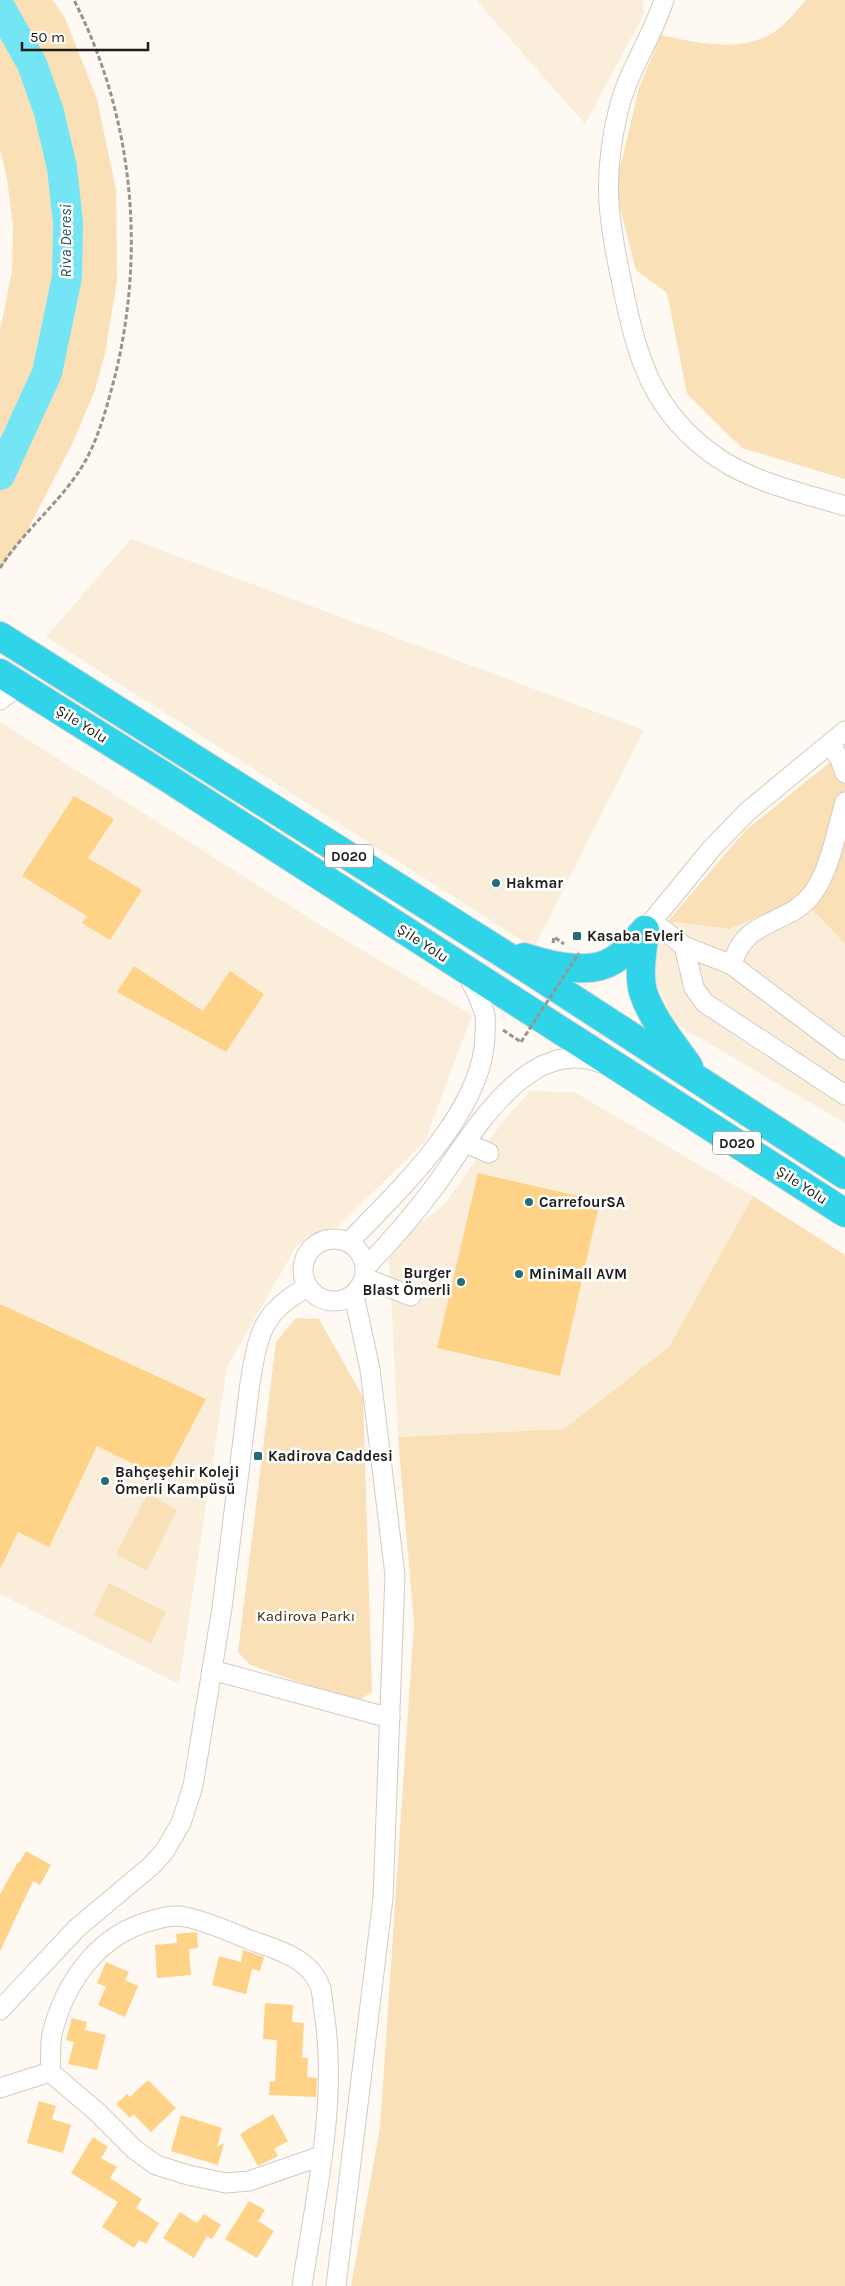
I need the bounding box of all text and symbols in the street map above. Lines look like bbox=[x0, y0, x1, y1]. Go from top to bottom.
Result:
scale bar bbox=[22, 20, 149, 52]
text: 50 m bbox=[30, 28, 65, 46]
water label: Riva Deresi bbox=[56, 204, 75, 278]
street label: Şile Yolu bbox=[53, 701, 111, 747]
road number: D020 bbox=[325, 844, 373, 868]
place label: Hakmar bbox=[506, 874, 563, 892]
marker: Hakmar bbox=[490, 877, 502, 889]
street label: Şile Yolu bbox=[394, 920, 452, 966]
place label: Kasaba Evleri bbox=[587, 927, 684, 945]
marker: Kasaba Evleri bbox=[571, 930, 583, 942]
road number: D020 bbox=[713, 1132, 761, 1154]
street label: Şile Yolu bbox=[773, 1162, 831, 1208]
place label: CarrefourSA bbox=[539, 1193, 626, 1211]
marker: CarrefourSA bbox=[523, 1196, 535, 1208]
place label: Burger Blast Ömerli bbox=[363, 1264, 451, 1299]
place label: MiniMall AVM bbox=[529, 1265, 627, 1283]
marker: MiniMall AVM bbox=[513, 1268, 525, 1280]
marker: Burger Blast Ömerli bbox=[455, 1276, 467, 1288]
place label: Kadirova Caddesi bbox=[268, 1447, 393, 1465]
marker: Kadirova Caddesi bbox=[252, 1450, 264, 1462]
place label: Bahçeşehir Koleji Ömerli Kampüsü bbox=[115, 1463, 239, 1498]
marker: Bahçeşehir Koleji Ömerli Kampüsü bbox=[99, 1475, 111, 1487]
park label: Kadirova Parkı bbox=[257, 1607, 355, 1625]

